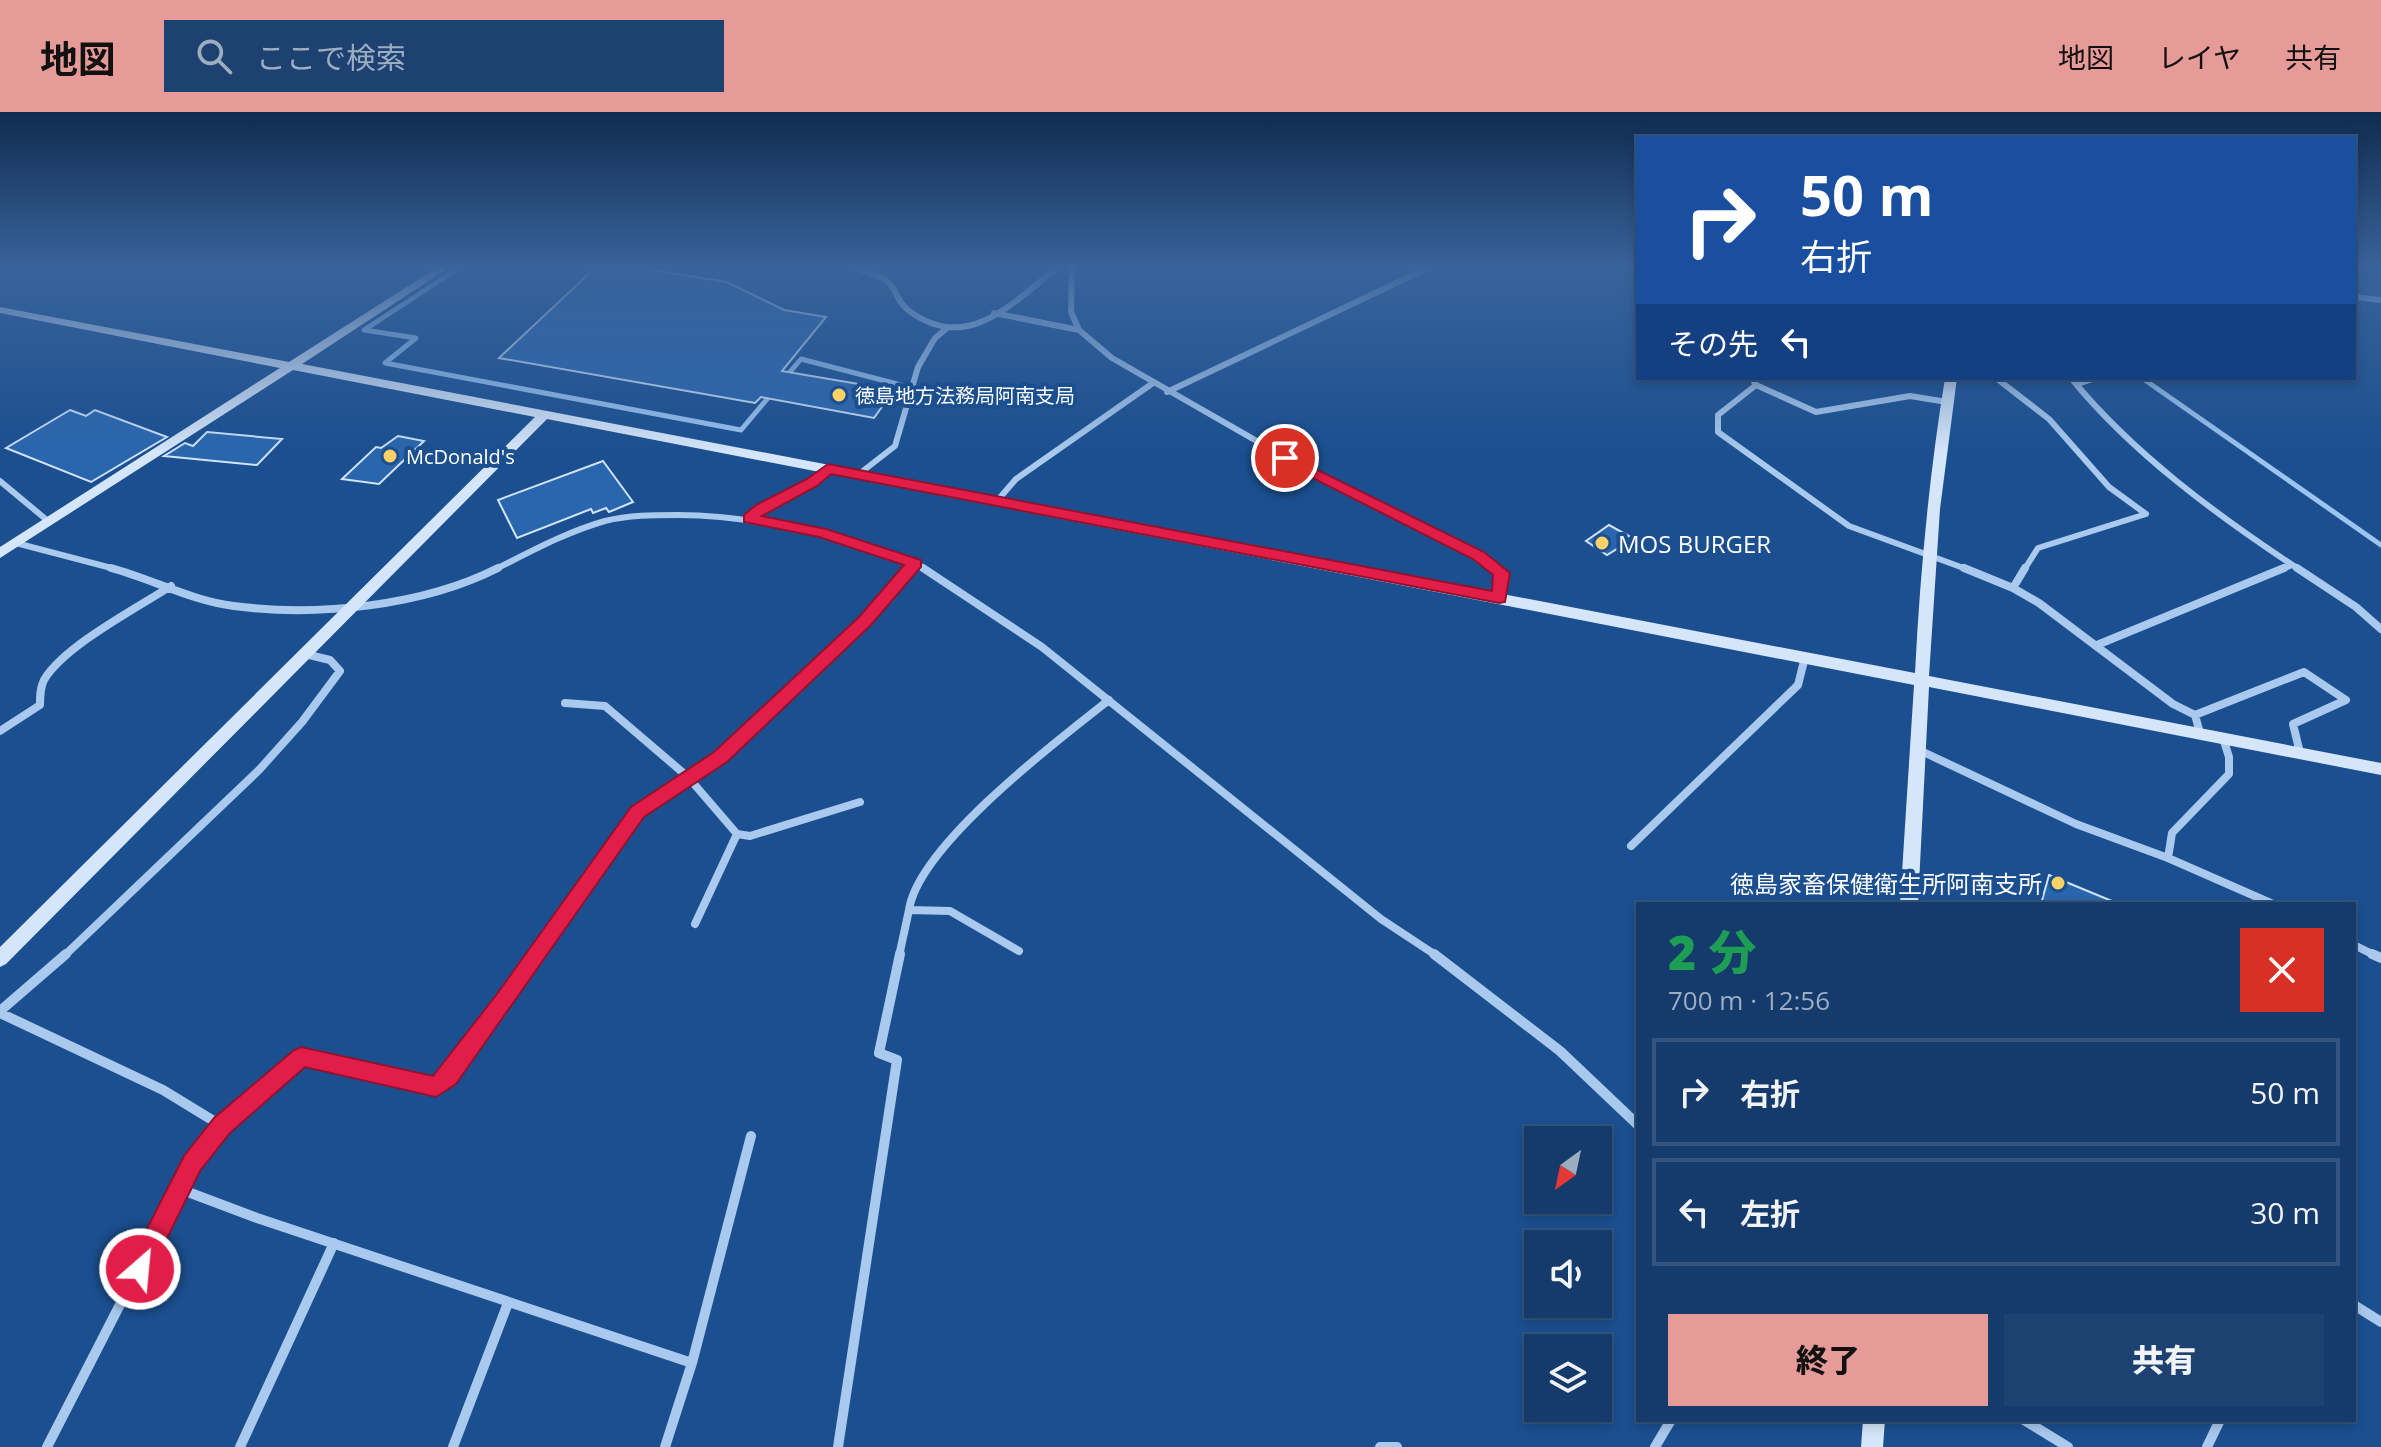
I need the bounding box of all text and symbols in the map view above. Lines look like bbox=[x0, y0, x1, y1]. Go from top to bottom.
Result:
search box bbox=[164, 20, 724, 92]
text: 地図 bbox=[40, 32, 116, 84]
icon: search bbox=[192, 34, 236, 78]
text: ここで検索 bbox=[256, 37, 406, 78]
text: 地図 bbox=[2058, 38, 2114, 76]
text: レイヤ bbox=[2158, 38, 2241, 76]
text: 共有 bbox=[2285, 38, 2341, 76]
text: 50 m bbox=[1800, 156, 1934, 232]
icon: right bbox=[1668, 168, 1772, 272]
text: 右折 bbox=[1800, 232, 1872, 281]
icon: left bbox=[1774, 320, 1818, 364]
text: その先 bbox=[1668, 323, 1758, 364]
place label: 徳島地方法務局阿南支局 bbox=[855, 382, 1075, 409]
marker: 徳島地方法務局阿南支局 bbox=[830, 386, 848, 404]
pin bbox=[1251, 424, 1319, 492]
icon: arrive bbox=[1263, 436, 1307, 480]
place label: McDonald's bbox=[406, 443, 515, 470]
marker: McDonald's bbox=[381, 447, 399, 465]
place label: MOS BURGER bbox=[1618, 527, 1771, 560]
marker: MOS BURGER bbox=[1593, 534, 1611, 552]
place label: 徳島家畜保健衛生所阿南支所 bbox=[1730, 867, 2042, 900]
marker: 徳島家畜保健衛生所阿南支所 bbox=[2049, 874, 2067, 892]
text: 2 分 bbox=[1668, 919, 1757, 984]
button: close bbox=[2240, 928, 2324, 1012]
text: 700 m · 12:56 bbox=[1668, 982, 1830, 1018]
icon: right bbox=[1672, 1070, 1716, 1114]
text: 50 m bbox=[2250, 1072, 2320, 1113]
text: 右折 bbox=[1740, 1073, 1800, 1114]
north arrow bbox=[1524, 1126, 1612, 1214]
map controls bbox=[1524, 1126, 1612, 1422]
icon: left bbox=[1672, 1190, 1716, 1234]
text: 30 m bbox=[2250, 1192, 2320, 1233]
text: 左折 bbox=[1740, 1193, 1800, 1234]
position arrow bbox=[98, 1227, 182, 1311]
button: sound bbox=[1524, 1230, 1612, 1318]
button: 終了 bbox=[1668, 1314, 1988, 1406]
button: 共有 bbox=[2004, 1314, 2324, 1406]
button: layers bbox=[1524, 1334, 1612, 1422]

